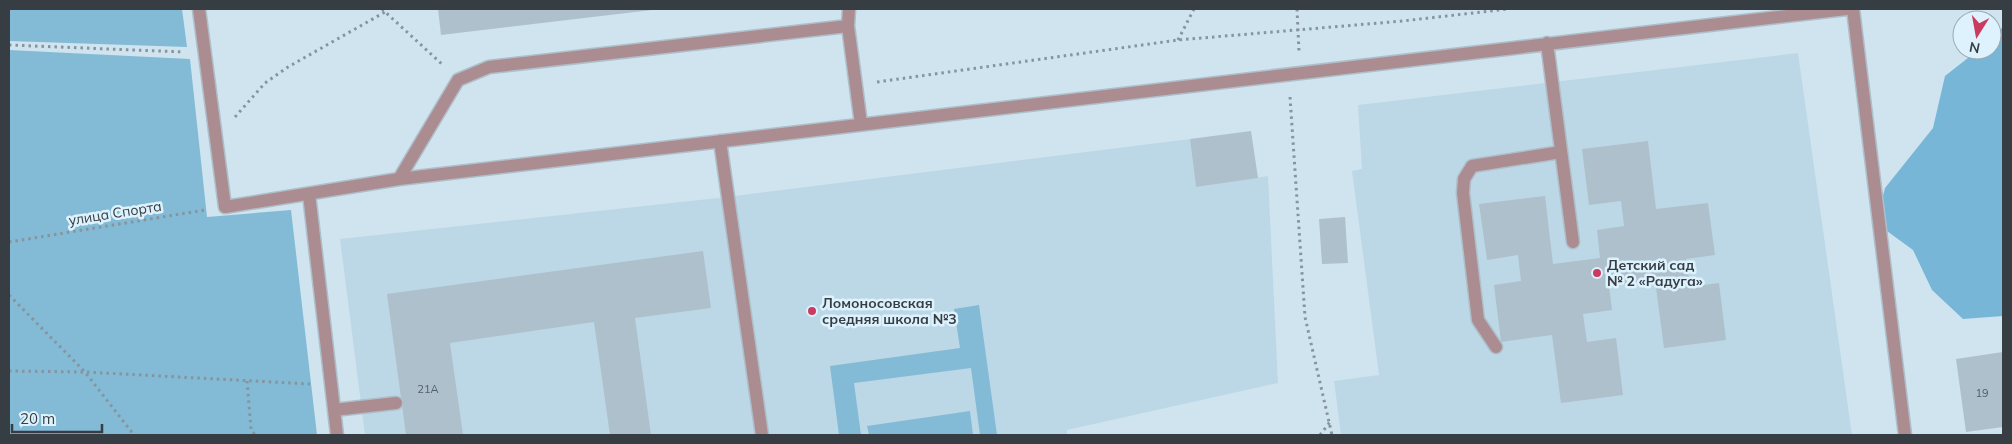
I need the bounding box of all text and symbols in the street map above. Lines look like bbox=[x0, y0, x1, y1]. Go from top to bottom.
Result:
north arrow bbox=[1952, 10, 2002, 60]
text: N bbox=[1968, 38, 1981, 58]
street label: улица Спорта bbox=[67, 197, 163, 229]
place label: Детский сад № 2 «Радуга» bbox=[1607, 256, 1703, 290]
marker: Детский сад № 2 «Радуга» bbox=[1591, 267, 1603, 279]
place label: Ломоносовская средняя школа №3 bbox=[822, 294, 957, 328]
marker: Ломоносовская средняя школа №3 bbox=[806, 305, 818, 317]
house number: 21А bbox=[417, 382, 439, 396]
house number: 19 bbox=[1975, 386, 1989, 400]
scale bar bbox=[12, 402, 102, 434]
text: 20 m bbox=[20, 409, 55, 428]

